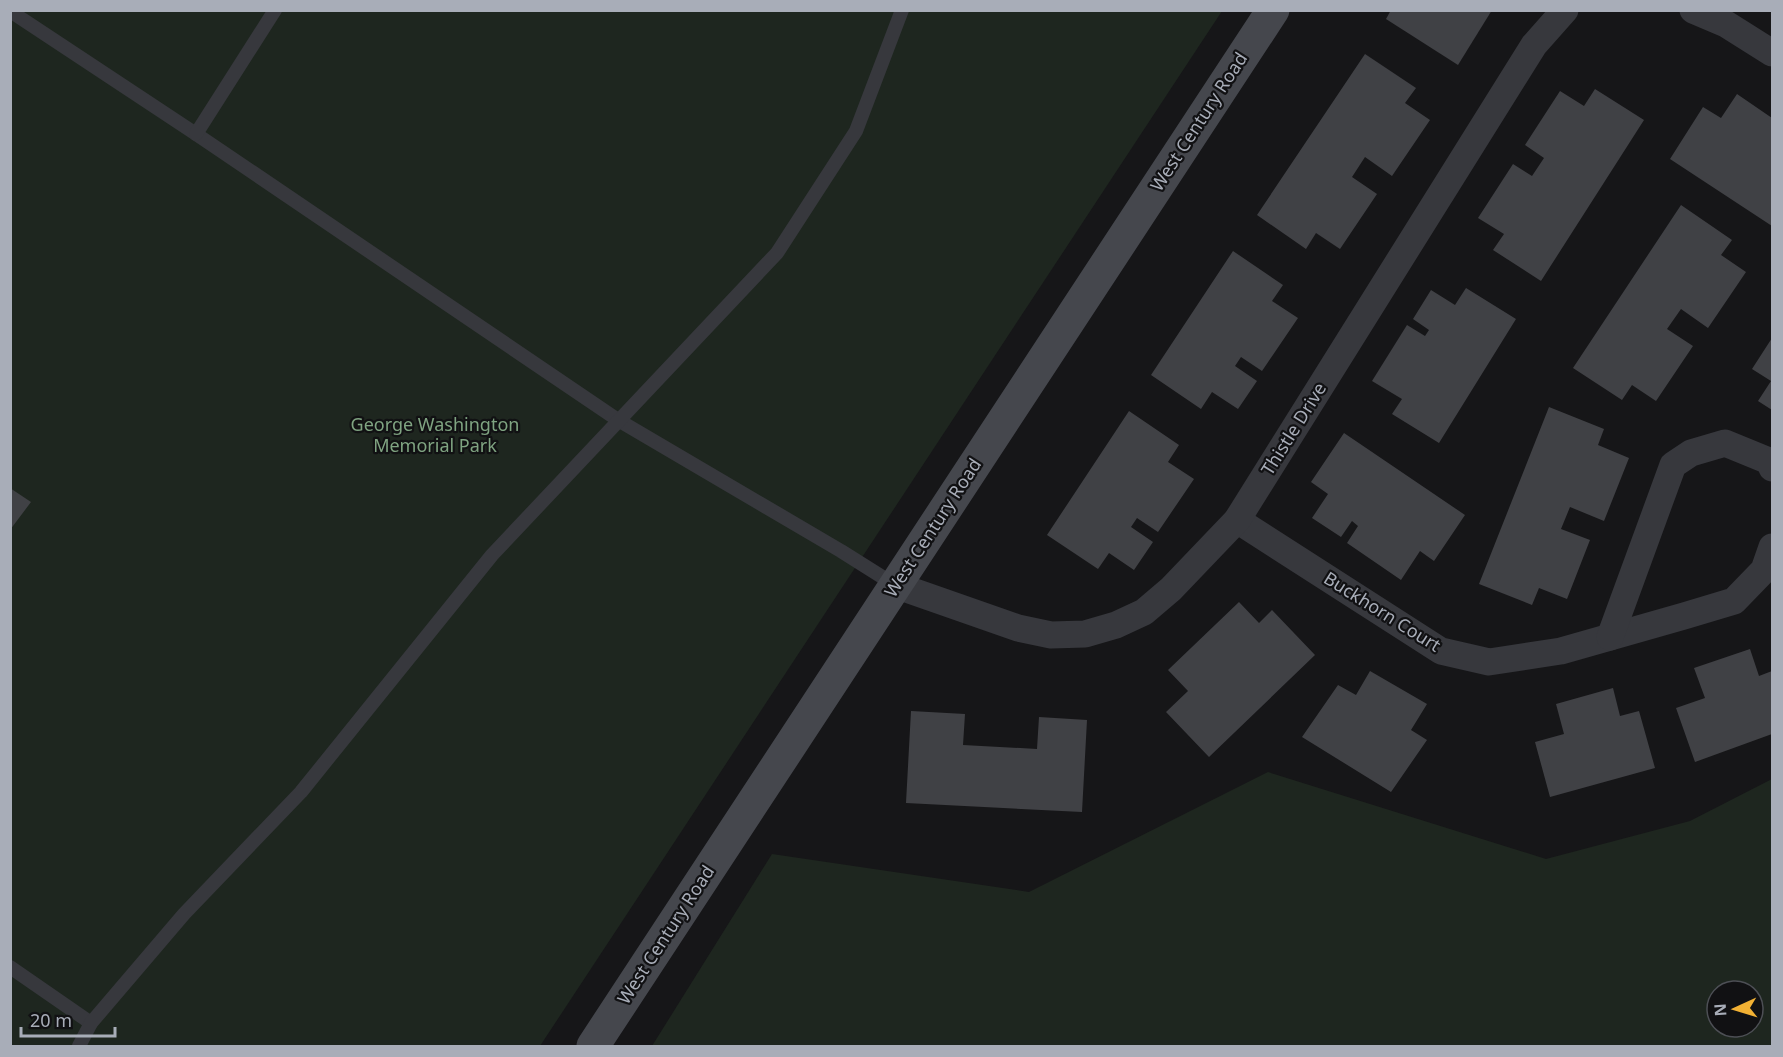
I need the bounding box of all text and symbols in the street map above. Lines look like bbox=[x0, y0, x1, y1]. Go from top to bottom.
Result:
street label: West Century Road bbox=[1144, 47, 1252, 196]
street label: Thistle Drive bbox=[1255, 378, 1331, 479]
park label: George Washington Memorial Park bbox=[351, 412, 519, 457]
street label: West Century Road bbox=[878, 453, 986, 602]
street label: Buckhorn Court bbox=[1319, 566, 1446, 657]
street label: West Century Road bbox=[611, 860, 719, 1009]
north arrow bbox=[1705, 979, 1765, 1039]
scale bar bbox=[21, 1000, 116, 1038]
text: N bbox=[1709, 1003, 1731, 1017]
text: 20 m bbox=[30, 1008, 72, 1032]

